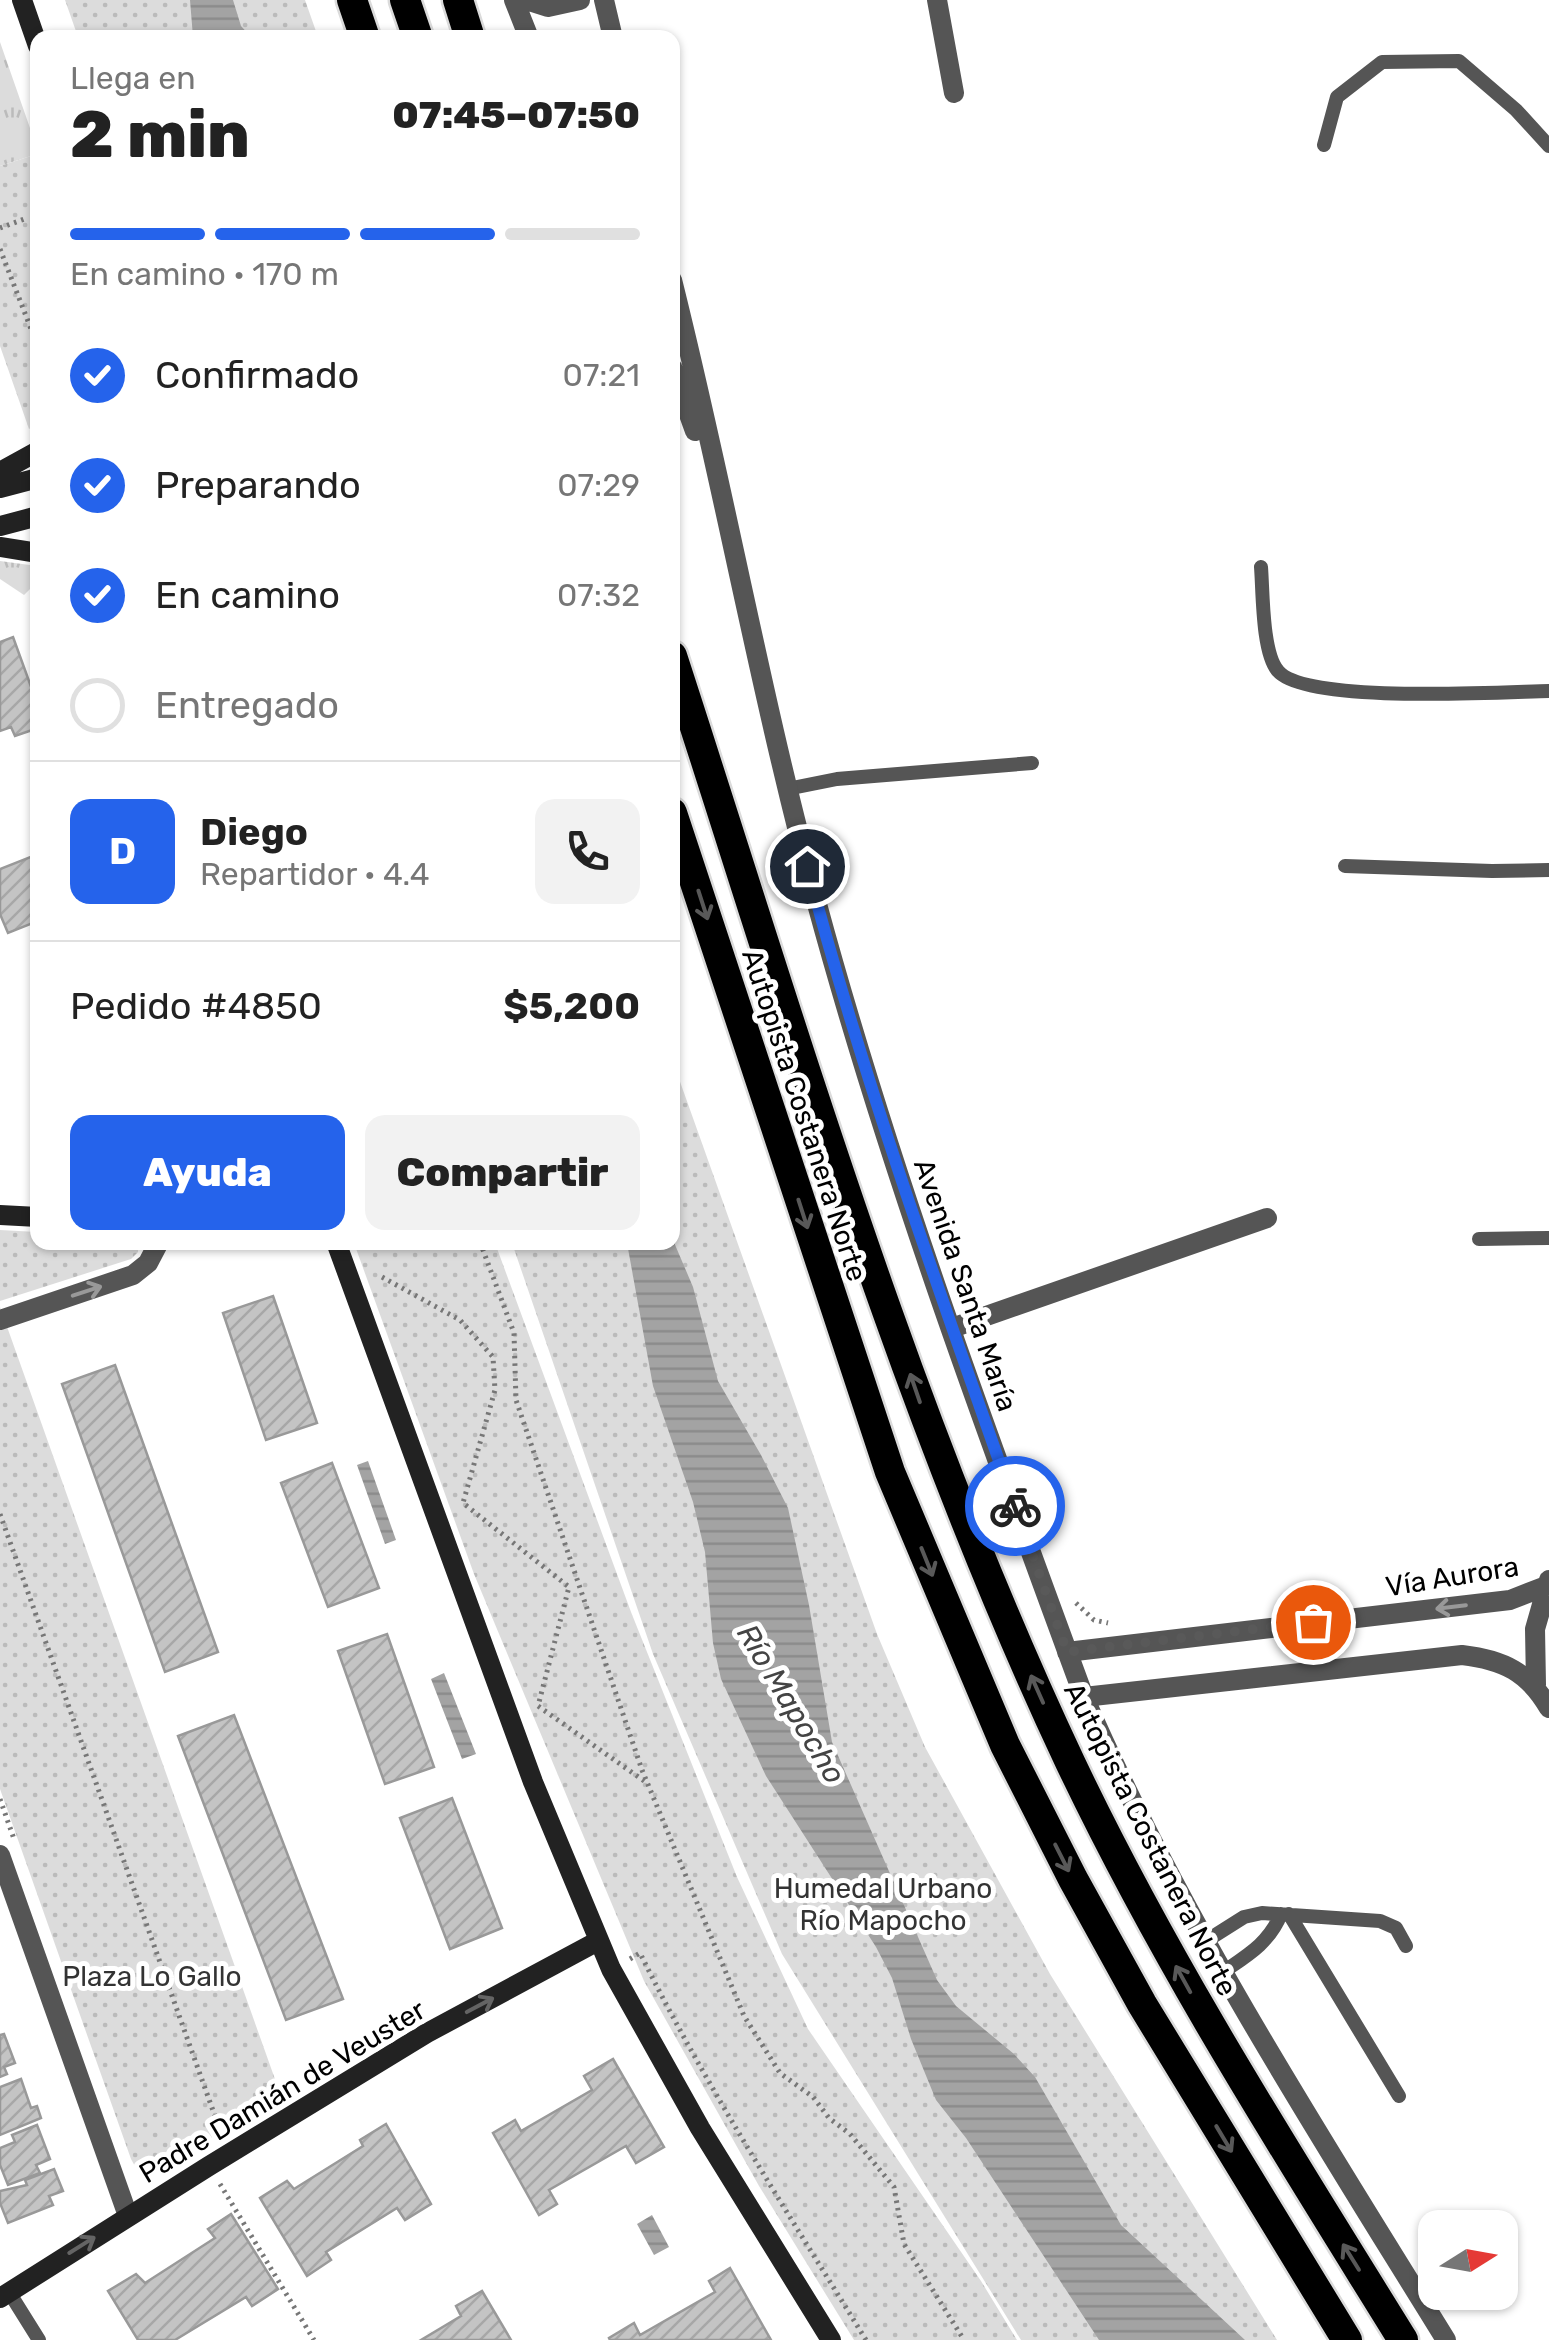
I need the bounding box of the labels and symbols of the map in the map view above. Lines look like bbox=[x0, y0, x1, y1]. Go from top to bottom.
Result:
pin bbox=[765, 824, 850, 909]
one-way arrow bbox=[695, 889, 713, 921]
street label: Autopista Costanera Norte bbox=[735, 945, 874, 1285]
street label: Avenida Santa María bbox=[907, 1155, 1024, 1416]
one-way arrow bbox=[796, 1198, 814, 1230]
one-way arrow bbox=[70, 1280, 102, 1298]
one-way arrow bbox=[904, 1373, 922, 1404]
courier bbox=[965, 1456, 1065, 1556]
one-way arrow bbox=[919, 1547, 937, 1577]
street label: Vía Aurora bbox=[1383, 1550, 1521, 1603]
pin bbox=[1271, 1580, 1356, 1665]
one-way arrow bbox=[1436, 1598, 1468, 1617]
water label: Río Mapocho bbox=[729, 1618, 853, 1790]
one-way arrow bbox=[1027, 1674, 1045, 1705]
street label: Autopista Costanera Norte bbox=[1057, 1677, 1244, 2001]
one-way arrow bbox=[1053, 1842, 1072, 1872]
park label: Humedal Urbano Río Mapocho bbox=[774, 1872, 992, 1937]
park label: Plaza Lo Gallo bbox=[62, 1960, 242, 1993]
one-way arrow bbox=[1173, 1965, 1193, 1994]
street label: Padre Damián de Veuster bbox=[133, 1993, 432, 2190]
one-way arrow bbox=[465, 1995, 495, 2015]
one-way arrow bbox=[1214, 2124, 1234, 2153]
north arrow bbox=[1418, 2210, 1518, 2310]
one-way arrow bbox=[67, 2235, 96, 2255]
one-way arrow bbox=[1341, 2243, 1362, 2272]

